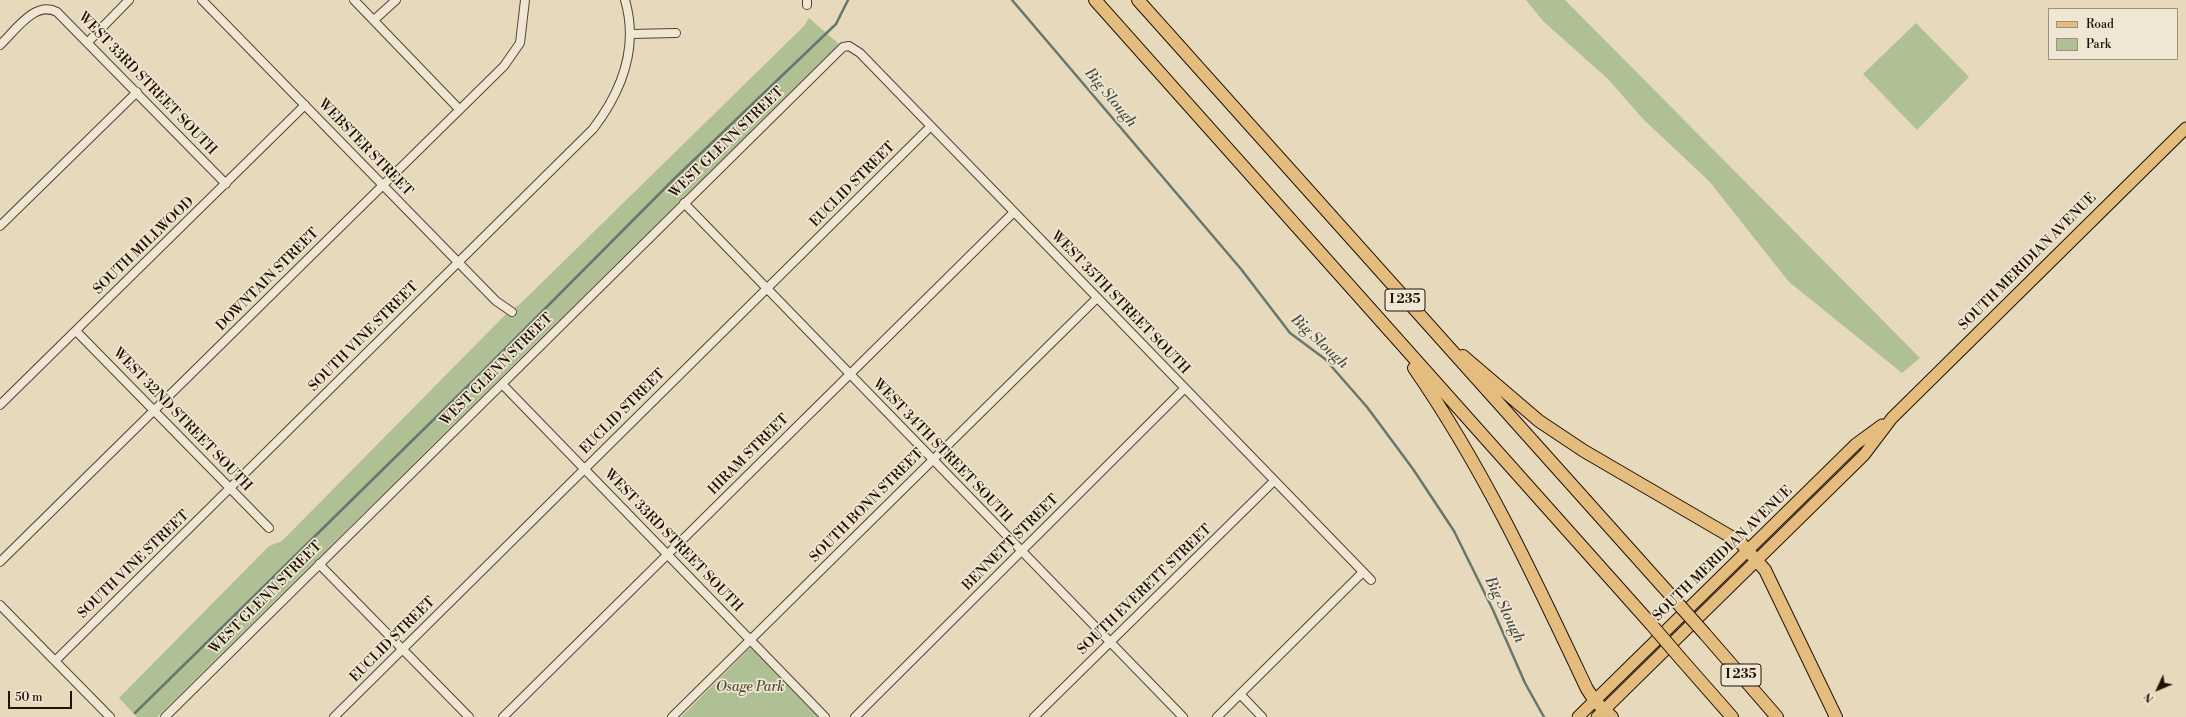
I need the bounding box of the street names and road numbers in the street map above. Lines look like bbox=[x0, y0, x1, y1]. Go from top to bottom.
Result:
street label: WEST 33RD STREET SOUTH bbox=[74, 9, 220, 159]
street label: WEST GLENN STREET bbox=[666, 84, 788, 202]
street label: WEBSTER STREET bbox=[314, 96, 416, 200]
street label: EUCLID STREET bbox=[807, 139, 899, 231]
street label: SOUTH MERIDIAN AVENUE bbox=[1956, 190, 2100, 334]
street label: SOUTH MILLWOOD bbox=[90, 194, 198, 298]
street label: DOWNTAIN STREET bbox=[213, 225, 323, 335]
street label: WEST 35TH STREET SOUTH bbox=[1047, 228, 1193, 378]
street label: SOUTH VINE STREET bbox=[306, 279, 422, 395]
road number: I 235 bbox=[1385, 289, 1425, 311]
street label: WEST GLENN STREET bbox=[437, 310, 557, 430]
street label: WEST 32ND STREET SOUTH bbox=[109, 345, 255, 495]
street label: EUCLID STREET bbox=[577, 366, 669, 458]
street label: WEST 34TH STREET SOUTH bbox=[869, 376, 1015, 526]
street label: HIRAM STREET bbox=[705, 411, 793, 499]
street label: SOUTH BONN STREET bbox=[807, 446, 927, 566]
street label: WEST 33RD STREET SOUTH bbox=[600, 466, 746, 616]
street label: SOUTH MERIDIAN AVENUE bbox=[1650, 483, 1796, 625]
street label: BENNETT STREET bbox=[959, 491, 1063, 595]
street label: SOUTH VINE STREET bbox=[75, 508, 193, 622]
street label: SOUTH EVERETT STREET bbox=[1074, 521, 1216, 659]
street label: WEST GLENN STREET bbox=[206, 538, 326, 658]
street label: EUCLID STREET bbox=[347, 594, 439, 686]
road number: I 235 bbox=[1721, 664, 1761, 686]

